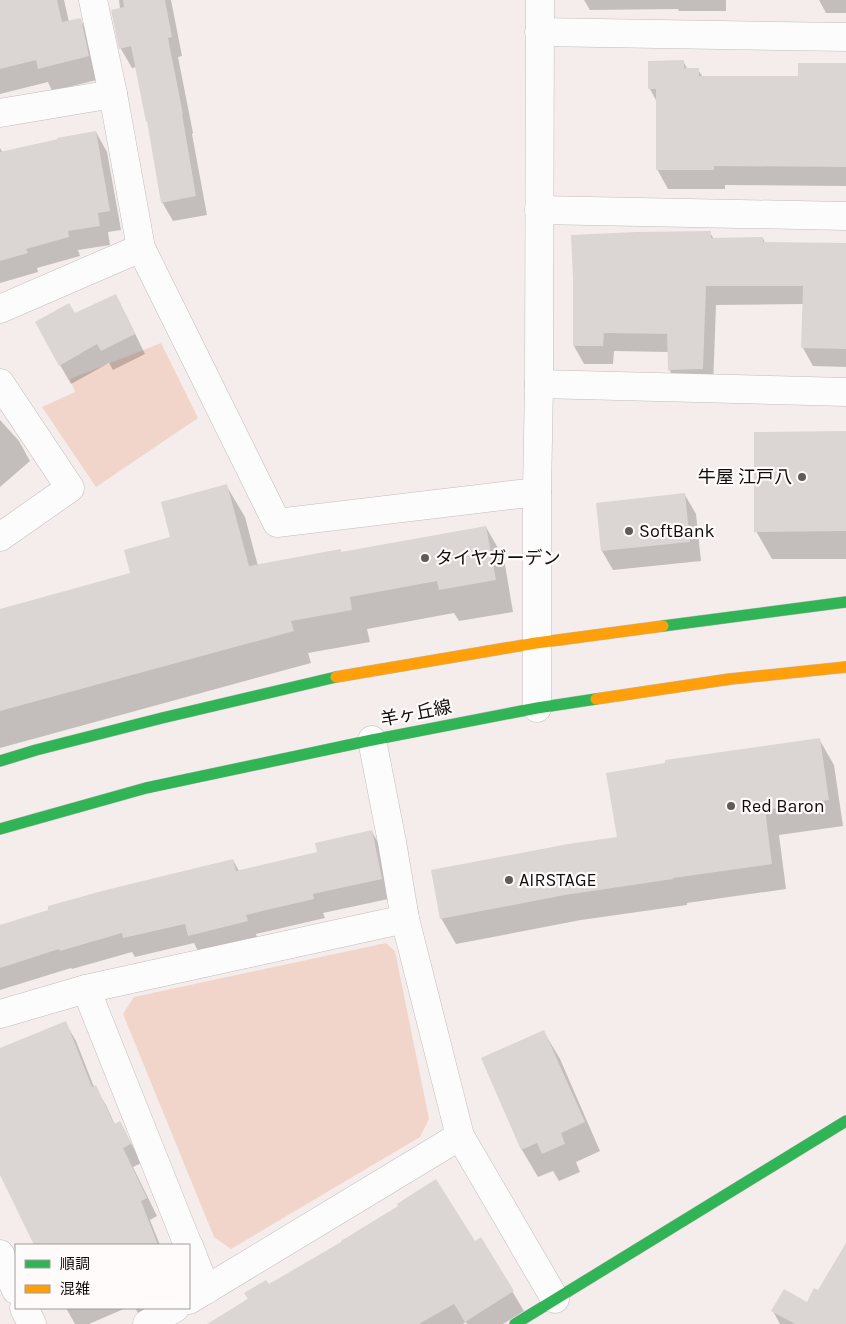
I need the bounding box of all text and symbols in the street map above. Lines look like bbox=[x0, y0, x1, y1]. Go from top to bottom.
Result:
place label: 牛屋 江戸八 bbox=[698, 466, 792, 488]
marker: 牛屋 江戸八 bbox=[796, 471, 808, 483]
place label: SoftBank bbox=[639, 520, 715, 542]
marker: SoftBank bbox=[623, 525, 635, 537]
place label: タイヤガーデン bbox=[435, 547, 560, 569]
marker: タイヤガーデン bbox=[419, 552, 431, 564]
street label: 羊ヶ丘線 bbox=[379, 695, 453, 731]
place label: Red Baron bbox=[741, 795, 825, 817]
marker: Red Baron bbox=[725, 800, 737, 812]
place label: AIRSTAGE bbox=[519, 869, 597, 891]
marker: AIRSTAGE bbox=[503, 874, 515, 886]
legend bbox=[15, 1244, 190, 1309]
text: 順調 bbox=[60, 1255, 90, 1273]
text: 混雑 bbox=[60, 1280, 90, 1298]

